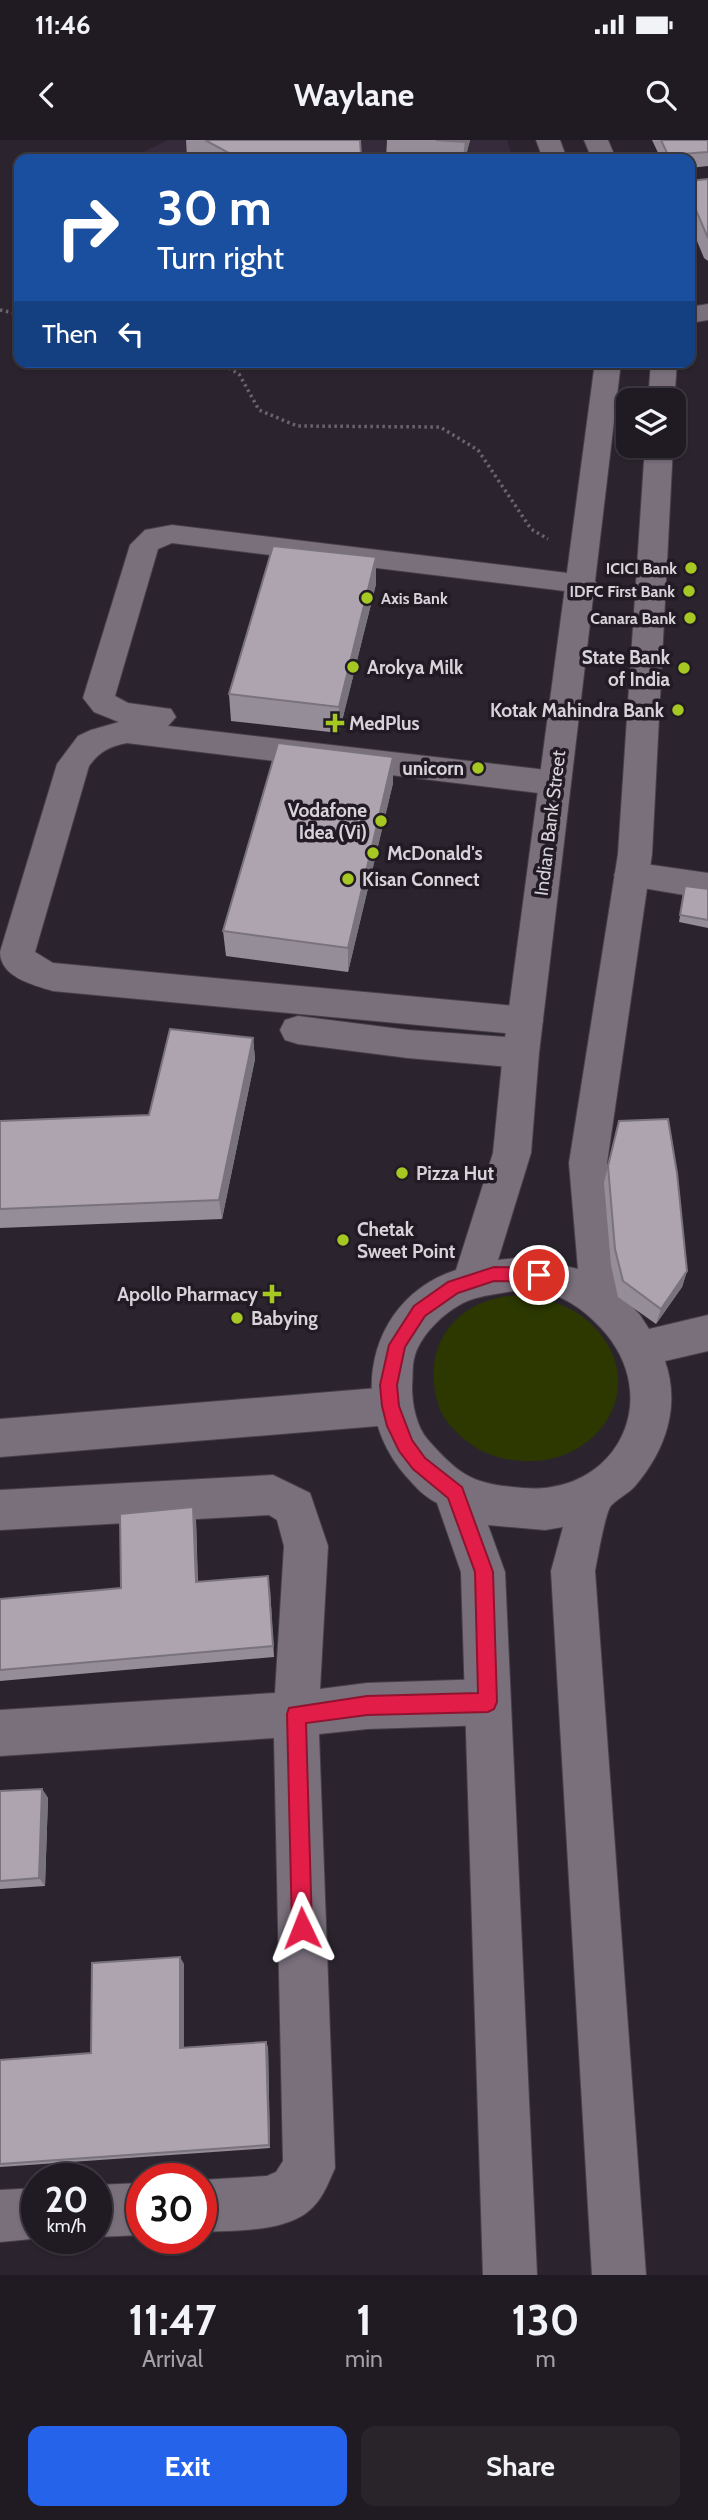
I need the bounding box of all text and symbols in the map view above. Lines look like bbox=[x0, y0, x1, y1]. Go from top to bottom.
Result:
text: 11:46 bbox=[35, 9, 91, 41]
text: Waylane bbox=[294, 75, 414, 114]
icon: back bbox=[28, 76, 66, 114]
icon: search bbox=[642, 76, 680, 114]
text: 30 m bbox=[157, 178, 272, 237]
icon: right bbox=[42, 182, 133, 273]
text: Turn right bbox=[157, 238, 284, 277]
icon: left bbox=[112, 315, 150, 353]
text: Then bbox=[42, 318, 98, 350]
map controls bbox=[616, 388, 686, 458]
button: layers bbox=[616, 388, 686, 458]
place label: ICICI Bank bbox=[606, 559, 677, 578]
marker: ICICI Bank bbox=[683, 560, 699, 576]
place label: IDFC First Bank bbox=[569, 582, 675, 601]
marker: IDFC First Bank bbox=[681, 583, 697, 599]
place label: Axis Bank bbox=[381, 589, 448, 608]
marker: Axis Bank bbox=[359, 590, 375, 606]
place label: Canara Bank bbox=[590, 609, 676, 628]
marker: Canara Bank bbox=[682, 610, 698, 626]
place label: State Bank of India bbox=[582, 646, 671, 691]
place label: Arokya Milk bbox=[367, 656, 464, 679]
marker: Arokya Milk bbox=[345, 659, 361, 675]
marker: State Bank of India bbox=[676, 660, 692, 676]
place label: Kotak Mahindra Bank bbox=[490, 699, 665, 722]
marker: Kotak Mahindra Bank bbox=[670, 702, 686, 718]
place label: MedPlus bbox=[349, 712, 420, 735]
marker: MedPlus bbox=[327, 715, 343, 731]
street label: Indian Bank Street bbox=[530, 748, 570, 897]
place label: unicorn bbox=[402, 757, 464, 780]
marker: unicorn bbox=[470, 760, 486, 776]
place label: Vodafone Idea (Vi) bbox=[288, 799, 367, 844]
marker: Vodafone Idea (Vi) bbox=[373, 813, 389, 829]
place label: McDonald's bbox=[387, 842, 483, 865]
marker: McDonald's bbox=[365, 845, 381, 861]
place label: Kisan Connect bbox=[362, 868, 480, 891]
marker: Kisan Connect bbox=[340, 871, 356, 887]
place label: Pizza Hut bbox=[416, 1162, 495, 1185]
marker: Pizza Hut bbox=[394, 1165, 410, 1181]
place label: Chetak Sweet Point bbox=[357, 1218, 456, 1263]
marker: Chetak Sweet Point bbox=[335, 1232, 351, 1248]
pin bbox=[509, 1245, 569, 1305]
icon: arrive bbox=[520, 1256, 558, 1294]
place label: Apollo Pharmacy bbox=[117, 1283, 259, 1306]
marker: Apollo Pharmacy bbox=[264, 1286, 280, 1302]
place label: Babying bbox=[251, 1307, 318, 1330]
marker: Babying bbox=[229, 1310, 245, 1326]
position arrow bbox=[265, 1891, 339, 1965]
speed limit sign: 30 bbox=[126, 2163, 217, 2254]
text: 20 bbox=[45, 2178, 88, 2221]
text: km/h bbox=[47, 2215, 86, 2237]
text: 11:47 bbox=[129, 2294, 216, 2346]
text: 1 bbox=[356, 2294, 372, 2346]
text: 130 bbox=[512, 2294, 579, 2346]
text: Arrival bbox=[142, 2345, 203, 2373]
text: min bbox=[345, 2345, 383, 2373]
text: m bbox=[535, 2345, 556, 2373]
button: Exit bbox=[28, 2426, 347, 2506]
button: Share bbox=[361, 2426, 680, 2506]

